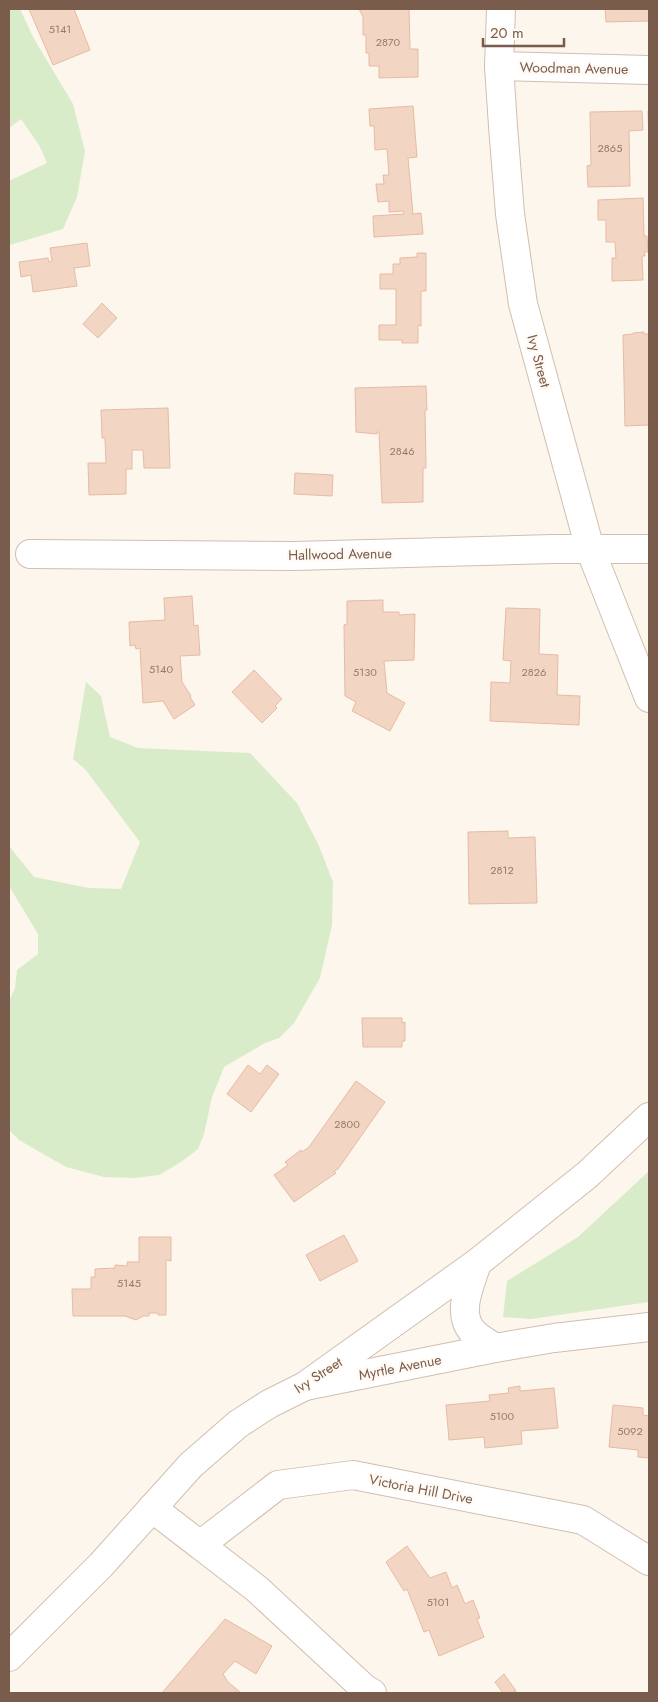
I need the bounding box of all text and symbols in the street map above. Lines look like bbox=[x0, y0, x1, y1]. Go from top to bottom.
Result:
scale bar bbox=[483, 15, 564, 47]
house number: 5141 bbox=[49, 21, 71, 37]
text: 20 m bbox=[490, 22, 524, 44]
house number: 2870 bbox=[376, 34, 401, 50]
street label: Woodman Avenue bbox=[519, 57, 629, 79]
house number: 2865 bbox=[598, 140, 622, 156]
street label: Ivy Street bbox=[522, 332, 556, 390]
house number: 2846 bbox=[389, 443, 415, 459]
street label: Hallwood Avenue bbox=[288, 543, 392, 565]
house number: 5140 bbox=[149, 661, 173, 677]
house number: 5130 bbox=[353, 664, 377, 680]
house number: 2826 bbox=[522, 664, 546, 680]
house number: 2812 bbox=[490, 862, 514, 878]
house number: 2800 bbox=[334, 1116, 360, 1132]
house number: 5145 bbox=[117, 1275, 141, 1291]
street label: Myrtle Avenue bbox=[357, 1349, 443, 1385]
street label: Ivy Street bbox=[290, 1352, 347, 1398]
house number: 5100 bbox=[490, 1408, 515, 1424]
house number: 5092 bbox=[617, 1423, 643, 1439]
street label: Victoria Hill Drive bbox=[367, 1469, 475, 1509]
house number: 5101 bbox=[427, 1594, 449, 1610]

